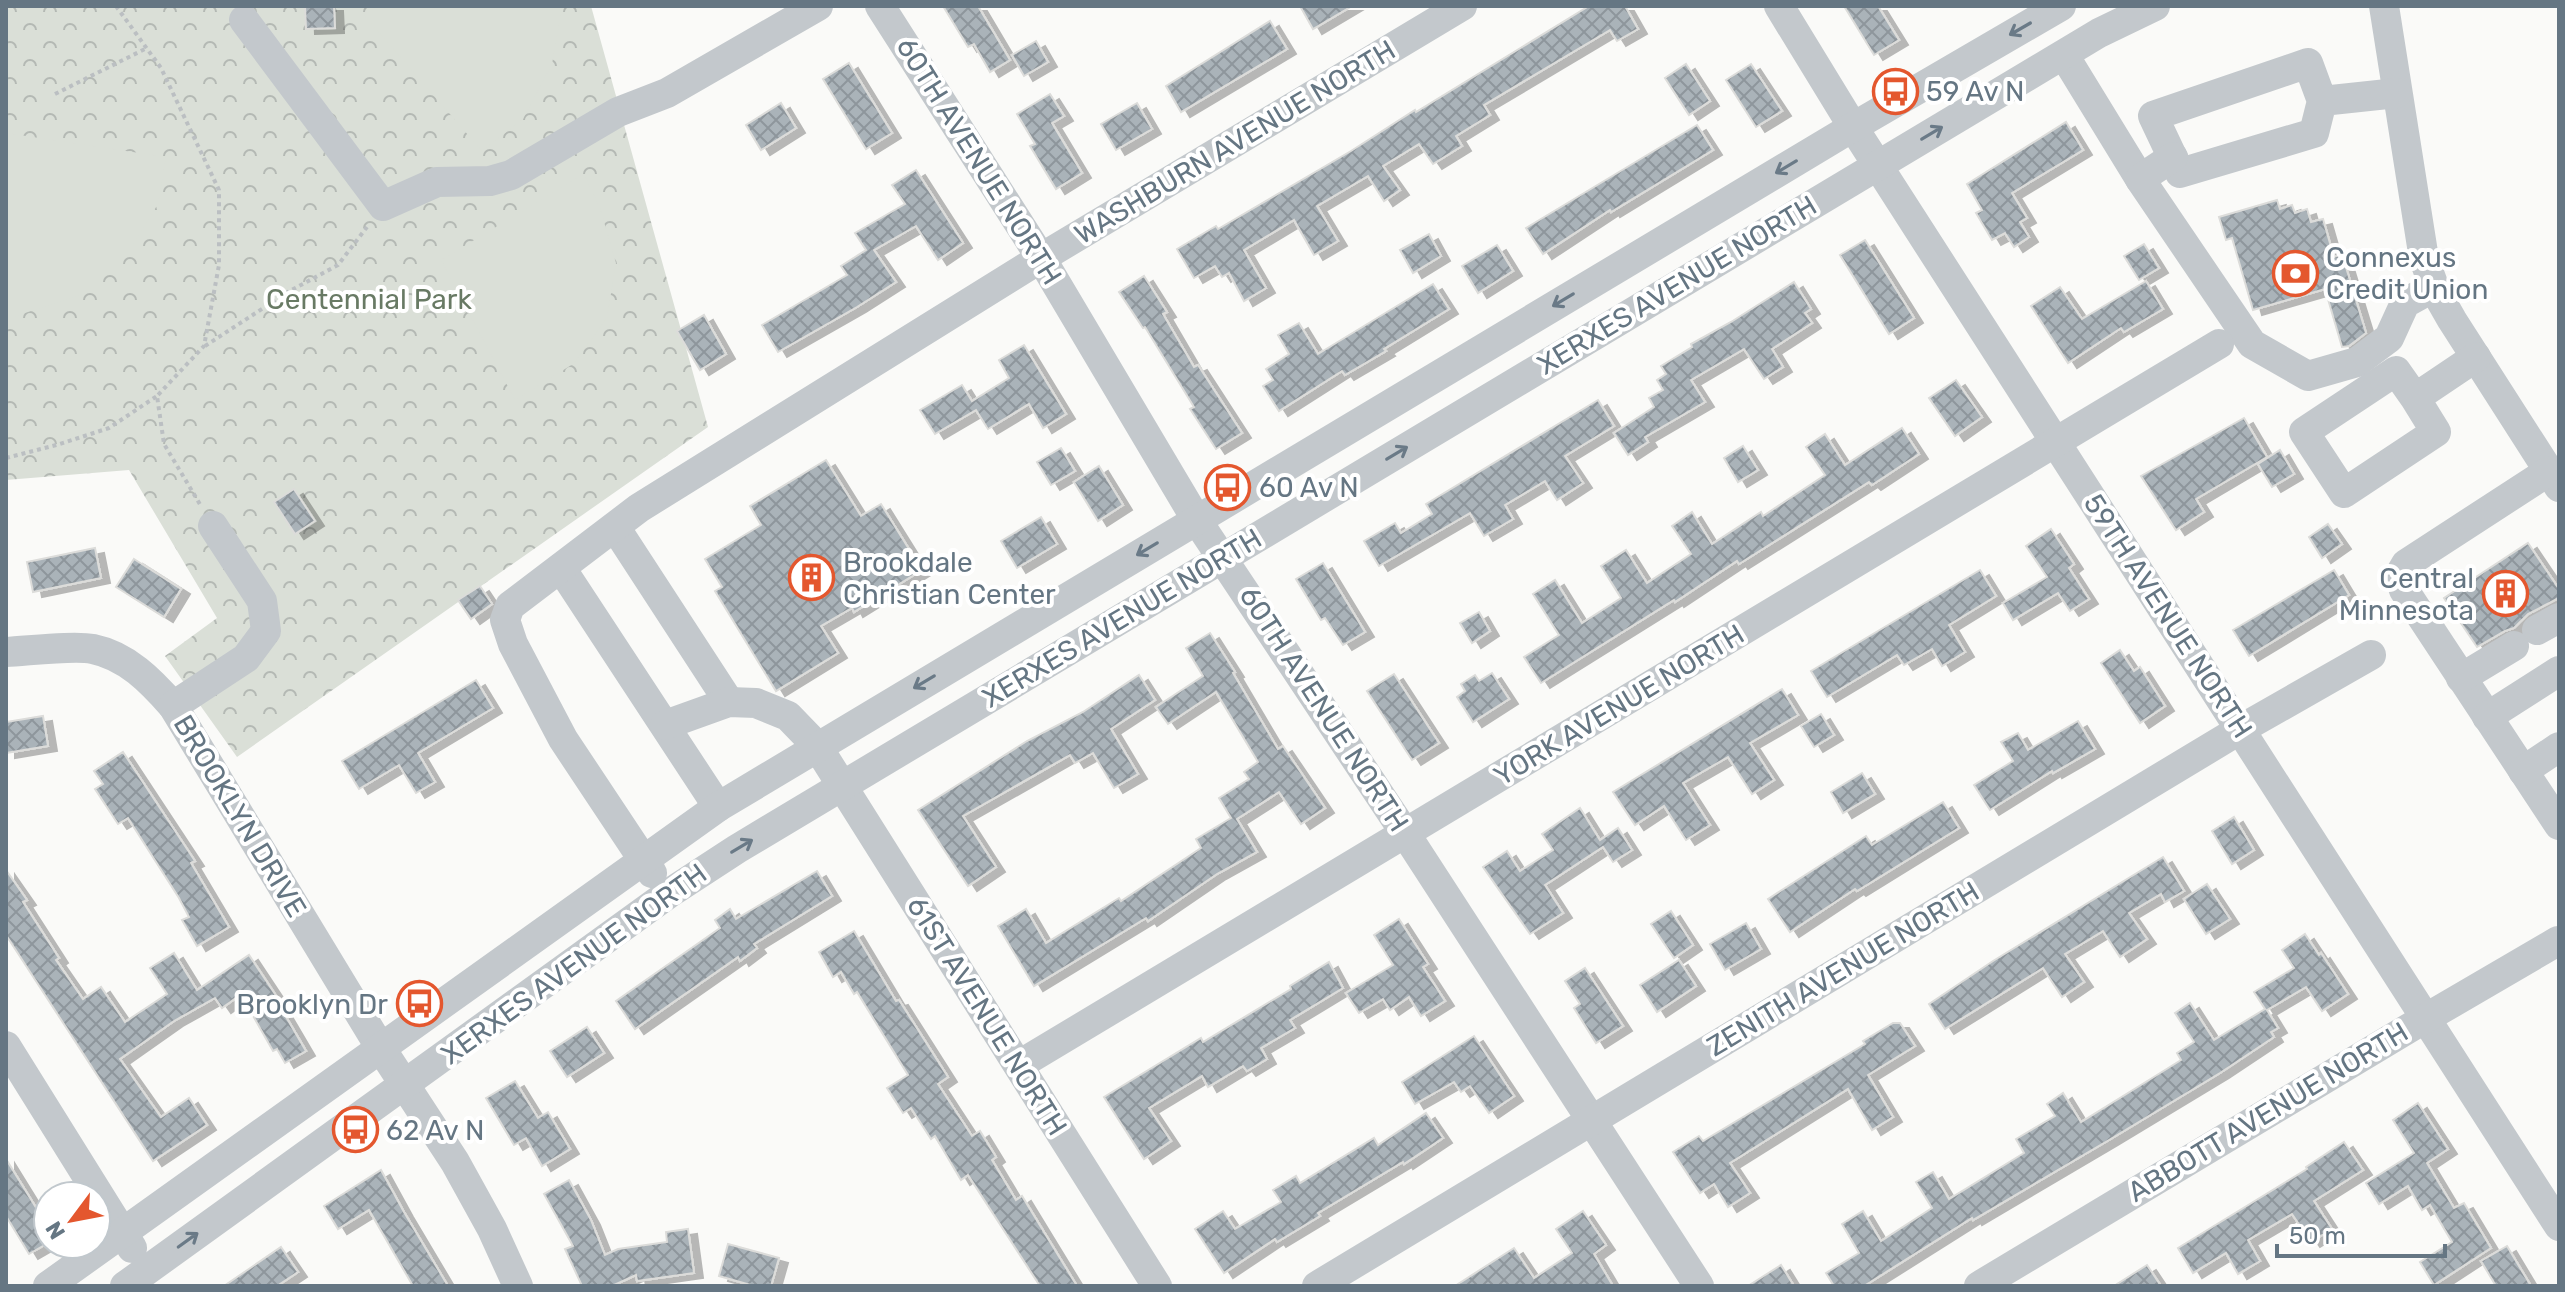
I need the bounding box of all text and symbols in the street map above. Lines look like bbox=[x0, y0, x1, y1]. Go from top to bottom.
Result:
one-way arrow bbox=[2009, 21, 2032, 37]
street label: 60TH AVENUE NORTH bbox=[889, 31, 1069, 291]
street label: WASHBURN AVENUE NORTH bbox=[1069, 33, 1401, 251]
bus stop icon: 59 Av N bbox=[1871, 67, 1919, 115]
place label: 59 Av N bbox=[1926, 75, 2024, 108]
one-way arrow bbox=[1920, 125, 1943, 141]
one-way arrow bbox=[1775, 159, 1798, 175]
street label: XERXES AVENUE NORTH bbox=[1532, 189, 1822, 381]
place label: Connexus Credit Union bbox=[2326, 241, 2488, 306]
bank icon: Connexus Credit Union bbox=[2271, 249, 2319, 297]
park label: Centennial Park bbox=[266, 283, 472, 316]
one-way arrow bbox=[1552, 293, 1575, 309]
one-way arrow bbox=[1385, 445, 1408, 461]
bus stop icon: 60 Av N bbox=[1204, 463, 1252, 511]
place label: 60 Av N bbox=[1259, 471, 1359, 504]
street label: 59TH AVENUE NORTH bbox=[2077, 488, 2259, 744]
street label: XERXES AVENUE NORTH bbox=[977, 522, 1267, 714]
one-way arrow bbox=[1136, 541, 1159, 557]
place label: Brookdale Christian Center bbox=[843, 546, 1056, 611]
building icon: Brookdale Christian Center bbox=[788, 554, 836, 602]
place label: Central Minnesota bbox=[2339, 562, 2474, 627]
building icon: Central Minnesota bbox=[2481, 570, 2529, 618]
street label: 60TH AVENUE NORTH bbox=[1233, 580, 1415, 838]
street label: YORK AVENUE NORTH bbox=[1488, 617, 1750, 793]
one-way arrow bbox=[913, 674, 936, 690]
street label: BROOKLYN DRIVE bbox=[167, 709, 313, 923]
one-way arrow bbox=[730, 838, 753, 854]
street label: XERXES AVENUE NORTH bbox=[435, 857, 713, 1071]
street label: ZENITH AVENUE NORTH bbox=[1701, 875, 1985, 1063]
street label: 61ST AVENUE NORTH bbox=[900, 890, 1074, 1142]
bus stop icon: Brooklyn Dr bbox=[395, 980, 443, 1028]
place label: Brooklyn Dr bbox=[236, 988, 388, 1021]
street label: ABBOTT AVENUE NORTH bbox=[2122, 1015, 2414, 1209]
bus stop icon: 62 Av N bbox=[331, 1106, 379, 1154]
place label: 62 Av N bbox=[386, 1114, 484, 1147]
north arrow bbox=[32, 1180, 112, 1260]
scale bar bbox=[2277, 1208, 2445, 1258]
text: N bbox=[40, 1216, 71, 1244]
text: 50 m bbox=[2289, 1222, 2346, 1250]
one-way arrow bbox=[176, 1232, 198, 1249]

